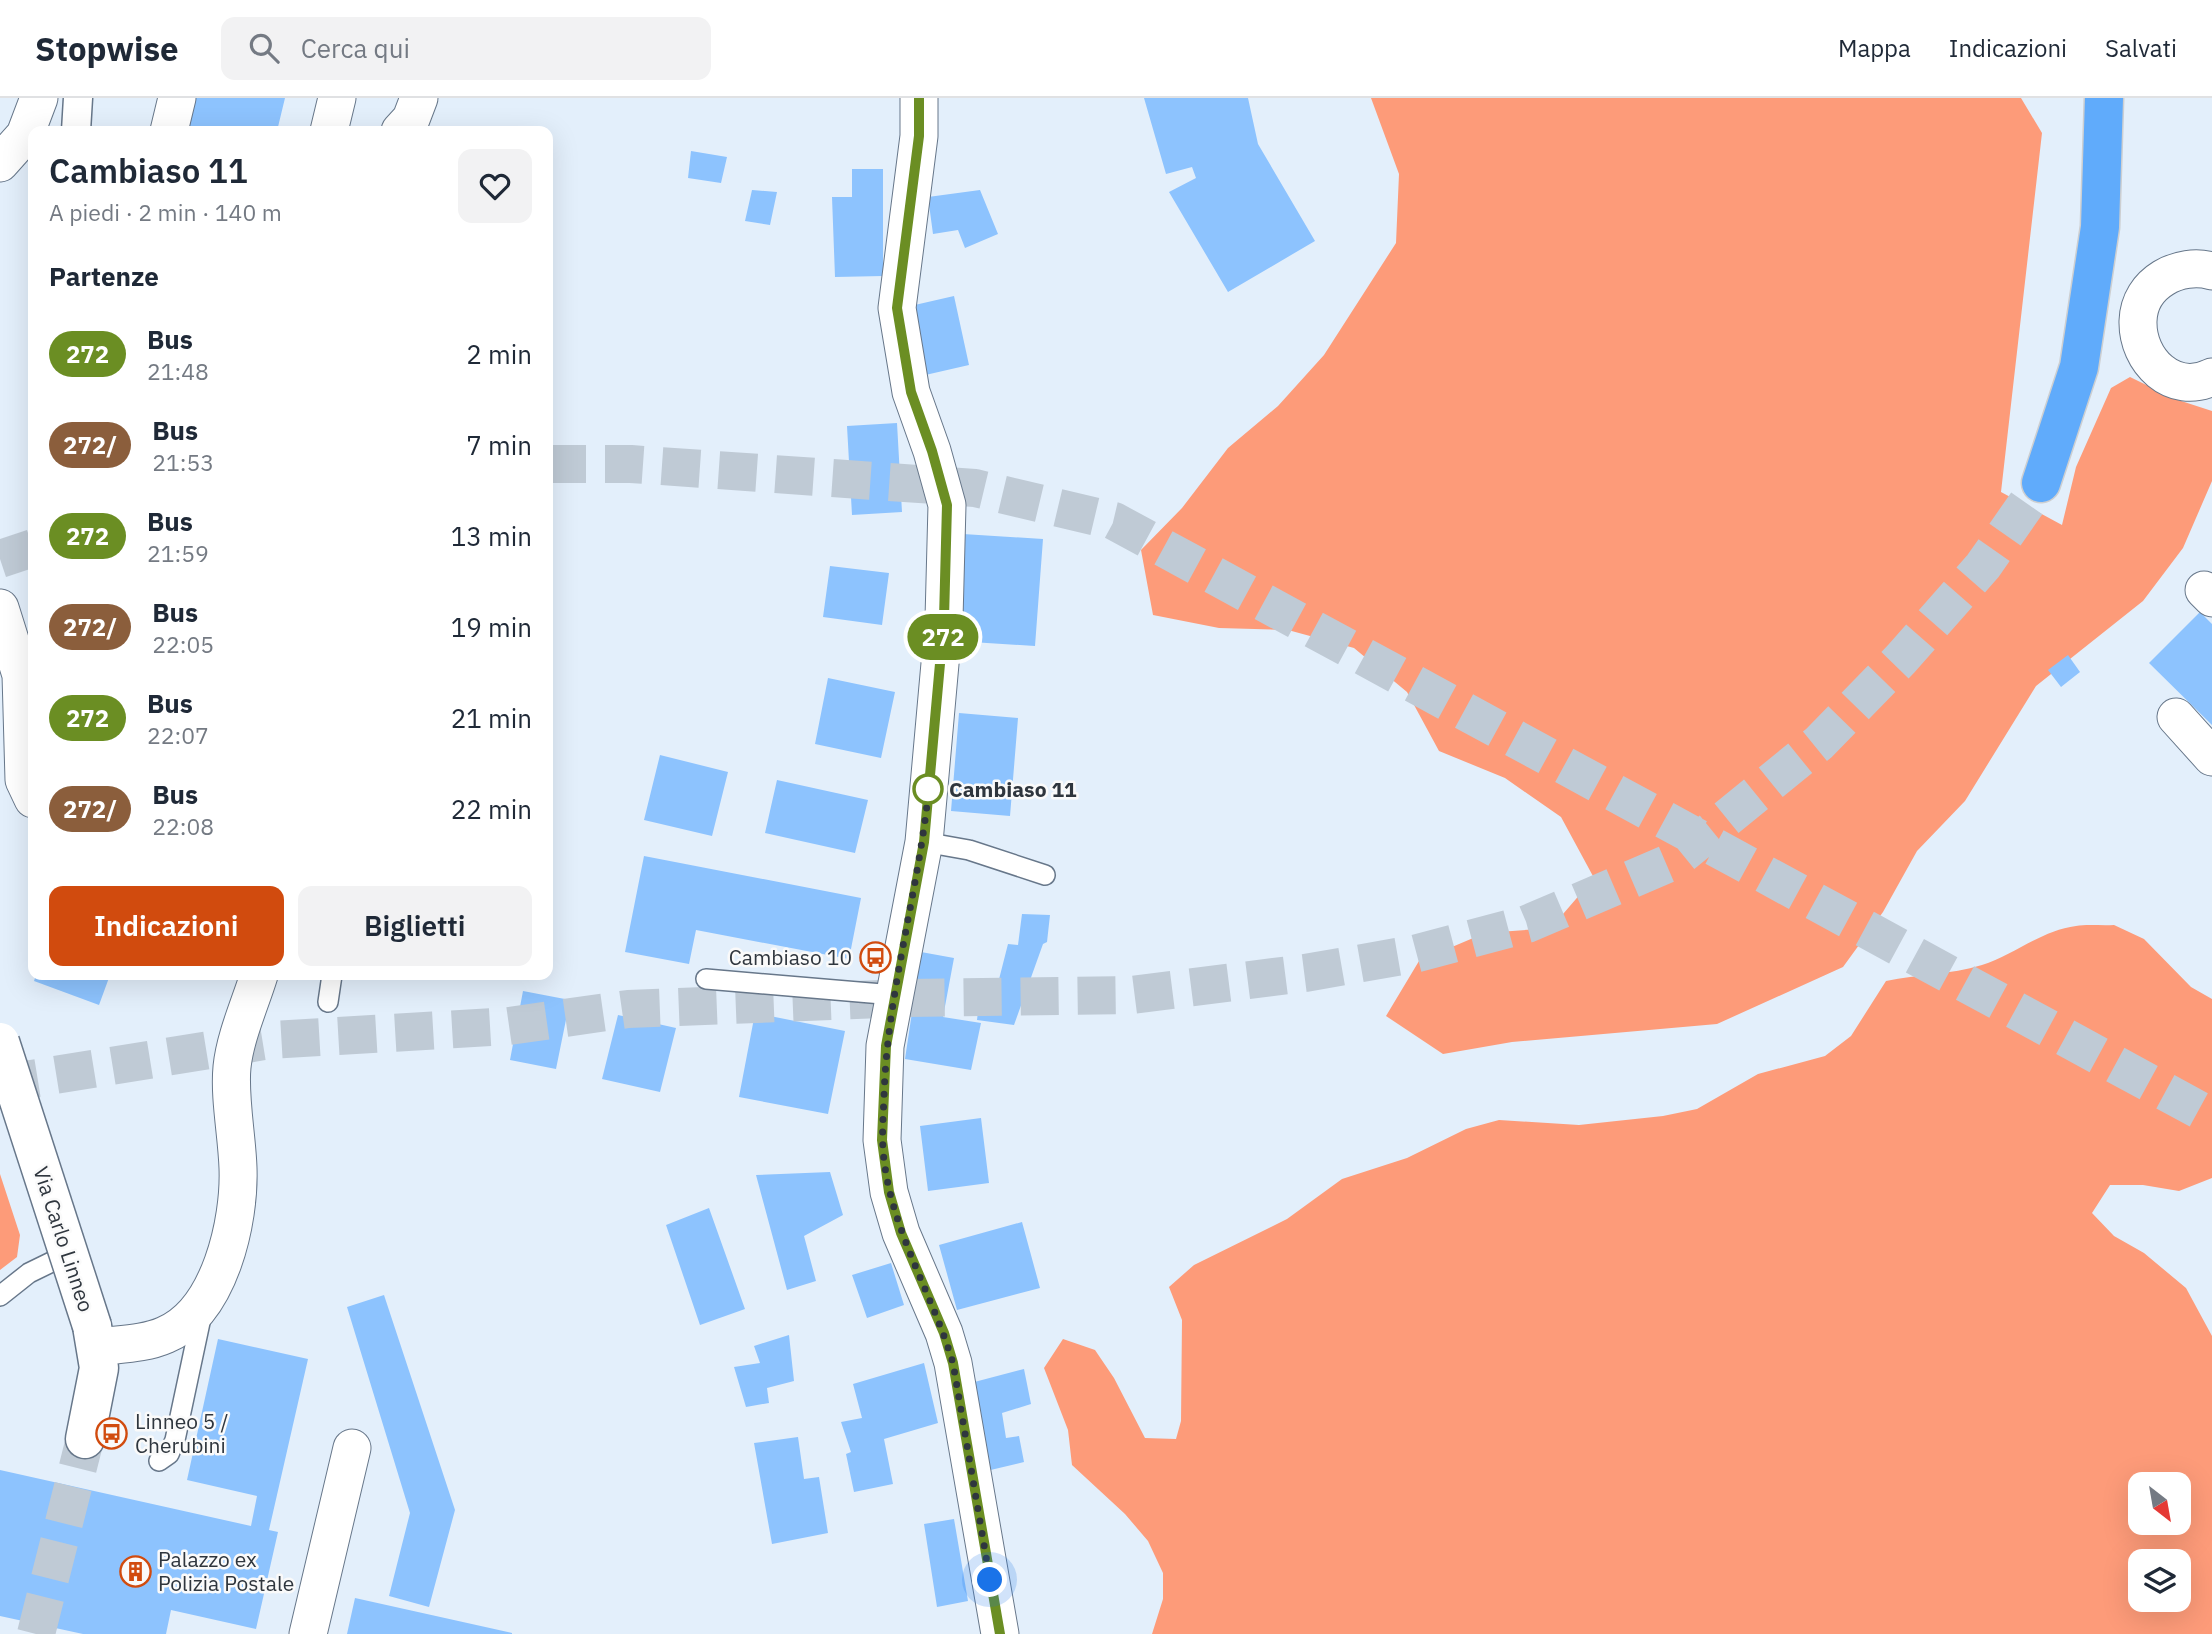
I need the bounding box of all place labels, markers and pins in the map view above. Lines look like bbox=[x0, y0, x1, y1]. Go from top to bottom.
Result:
marker: Cambiaso 11 bbox=[913, 774, 943, 804]
place label: Cambiaso 11 bbox=[949, 775, 1077, 803]
bus stop icon: Cambiaso 10 bbox=[858, 940, 892, 974]
place label: Cambiaso 10 bbox=[729, 943, 852, 971]
place label: Linneo 5 / Cherubini bbox=[135, 1407, 228, 1459]
bus stop icon: Linneo 5 / Cherubini bbox=[95, 1416, 129, 1450]
place label: Palazzo ex Polizia Postale bbox=[158, 1545, 294, 1597]
building icon: Palazzo ex Polizia Postale bbox=[118, 1554, 152, 1588]

